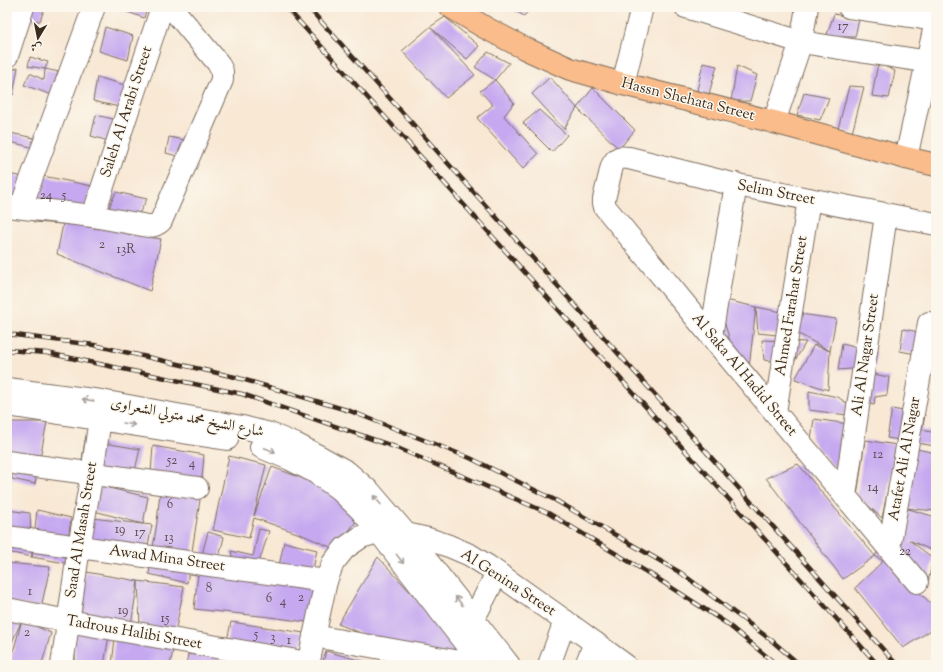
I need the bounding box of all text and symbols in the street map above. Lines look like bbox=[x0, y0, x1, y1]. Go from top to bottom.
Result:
north arrow bbox=[18, 18, 58, 58]
house number: 17 bbox=[838, 18, 849, 36]
text: ش bbox=[30, 38, 43, 56]
street label: Saleh Al Arabi Street bbox=[96, 44, 158, 180]
street label: Hassn Shehata Street bbox=[619, 73, 757, 127]
street label: Selim Street bbox=[735, 175, 817, 211]
house number: 24 bbox=[40, 187, 53, 205]
house number: 5 bbox=[61, 187, 67, 205]
street label: Ahmed Farahat Street bbox=[771, 234, 813, 378]
house number: 2 bbox=[99, 236, 105, 254]
house number: 13R bbox=[116, 241, 136, 259]
street label: Ali Al Nagar Street bbox=[847, 292, 885, 418]
street label: Al Saka Al Hadid Street bbox=[686, 309, 802, 441]
street label: شارع الشيخ محمد متولي الشعراوى bbox=[108, 393, 265, 445]
street label: Atafet Ali Al Nagar bbox=[884, 395, 926, 523]
one-way arrow bbox=[82, 396, 95, 404]
one-way arrow bbox=[122, 420, 135, 428]
house number: 12 bbox=[873, 446, 883, 464]
one-way arrow bbox=[263, 447, 275, 455]
house number: 52 bbox=[166, 452, 177, 470]
house number: 4 bbox=[189, 455, 196, 473]
street label: Saad Al Masah Street bbox=[61, 460, 103, 600]
house number: 14 bbox=[868, 479, 879, 497]
one-way arrow bbox=[372, 495, 382, 505]
house number: 6 bbox=[167, 496, 173, 514]
house number: 19 bbox=[115, 521, 125, 539]
house number: 17 bbox=[135, 524, 146, 542]
house number: 13 bbox=[164, 529, 174, 547]
street label: Awad Mina Street bbox=[108, 540, 226, 578]
house number: 22 bbox=[899, 543, 911, 561]
street label: Al Genina Street bbox=[456, 544, 560, 622]
one-way arrow bbox=[395, 553, 404, 564]
house number: 8 bbox=[206, 580, 212, 598]
house number: 1 bbox=[28, 583, 33, 601]
house number: 2 bbox=[298, 589, 304, 607]
house number: 6 bbox=[266, 590, 272, 608]
house number: 4 bbox=[280, 593, 287, 611]
one-way arrow bbox=[454, 596, 463, 607]
house number: 19 bbox=[118, 602, 128, 620]
house number: 15 bbox=[161, 610, 170, 628]
street label: Tadrous Halibi Street bbox=[65, 611, 203, 655]
house number: 2 bbox=[24, 624, 30, 642]
house number: 5 bbox=[253, 626, 259, 644]
house number: 3 bbox=[270, 629, 276, 647]
house number: 1 bbox=[287, 632, 292, 650]

